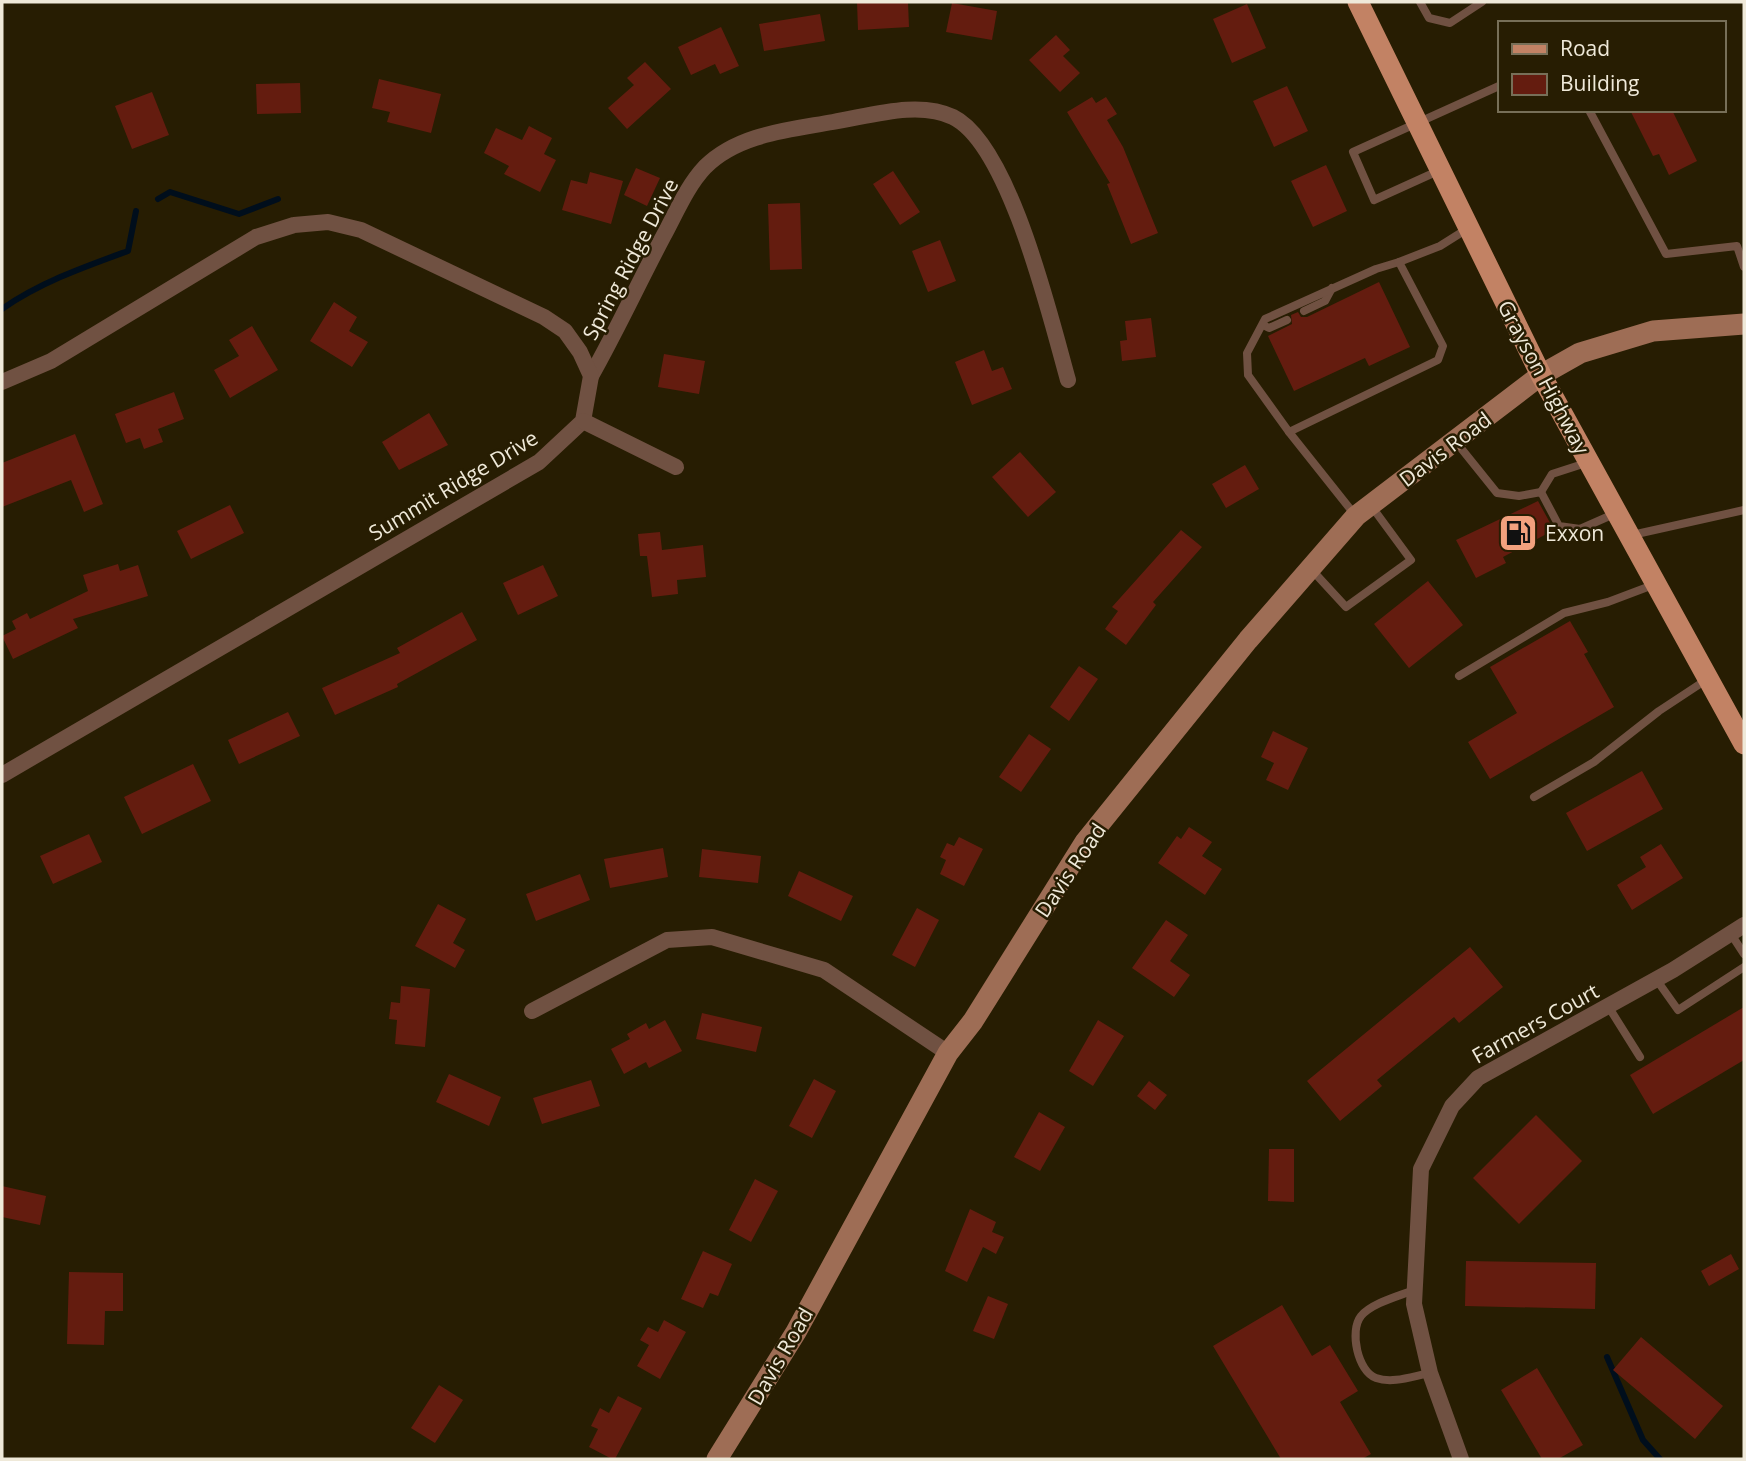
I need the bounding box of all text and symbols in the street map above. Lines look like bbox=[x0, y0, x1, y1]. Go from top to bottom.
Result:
legend bbox=[1498, 21, 1725, 112]
text: Road bbox=[1560, 34, 1610, 62]
text: Building bbox=[1560, 69, 1639, 97]
street label: Spring Ridge Drive bbox=[576, 173, 684, 345]
street label: Grayson Highway bbox=[1492, 295, 1597, 459]
street label: Davis Road bbox=[1393, 405, 1497, 493]
street label: Summit Ridge Drive bbox=[363, 423, 543, 547]
fuel station icon: Exxon bbox=[1497, 512, 1539, 554]
place label: Exxon bbox=[1545, 519, 1604, 547]
street label: Davis Road bbox=[1028, 817, 1112, 923]
street label: Farmers Court bbox=[1466, 977, 1604, 1069]
street label: Davis Road bbox=[741, 1302, 819, 1410]

